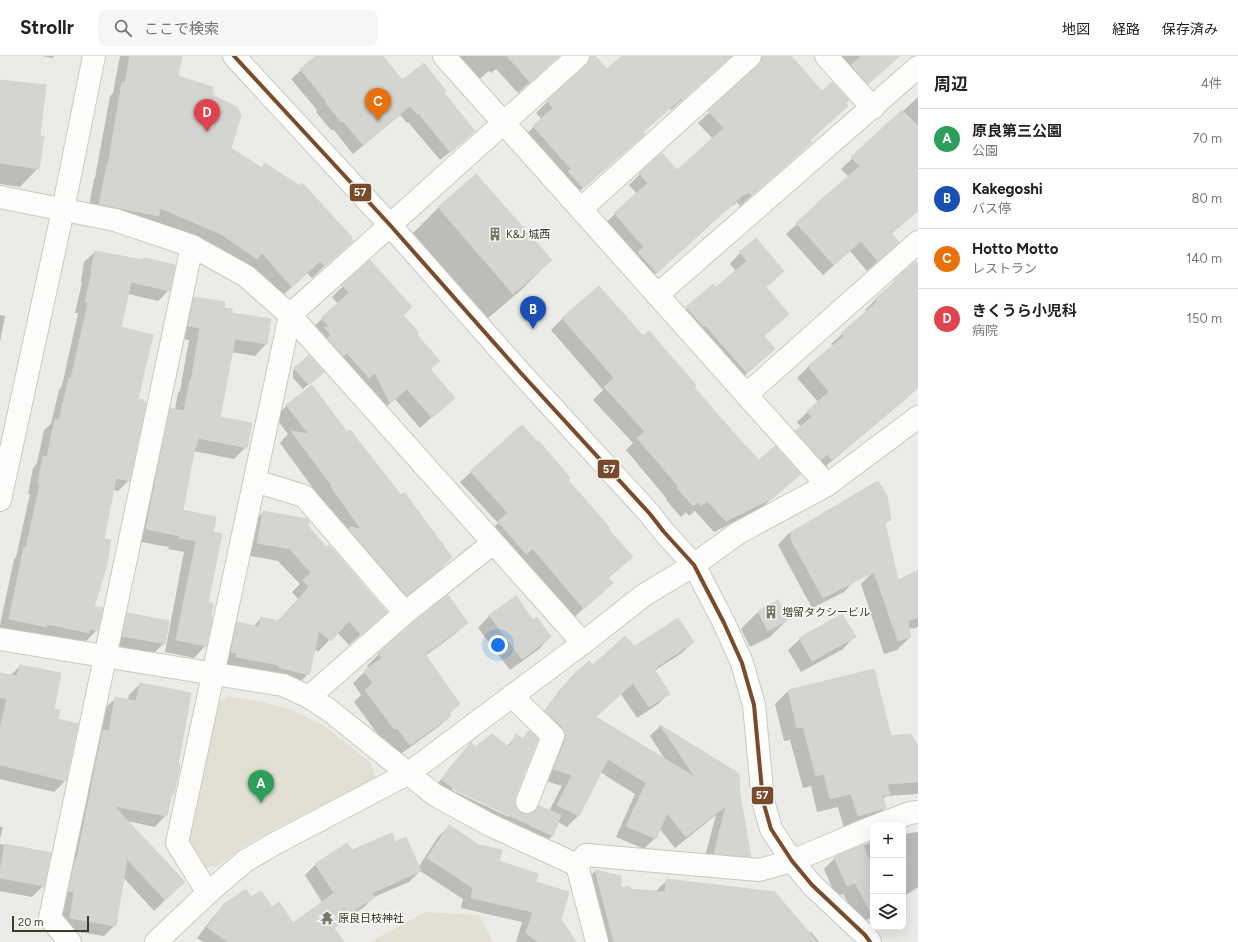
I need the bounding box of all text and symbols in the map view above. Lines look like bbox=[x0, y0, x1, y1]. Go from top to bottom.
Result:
search box bbox=[98, 10, 378, 46]
text: Strollr bbox=[20, 16, 74, 39]
icon: search bbox=[112, 17, 134, 39]
text: ここで検索 bbox=[144, 20, 219, 38]
text: 地図 bbox=[1062, 21, 1090, 38]
text: 経路 bbox=[1112, 21, 1140, 38]
text: 保存済み bbox=[1162, 21, 1218, 38]
text: 周辺 bbox=[934, 74, 968, 94]
text: 4件 bbox=[1201, 76, 1222, 91]
pin: C bbox=[365, 88, 391, 121]
pin: D bbox=[194, 99, 220, 132]
text: 原良第三公園 bbox=[972, 122, 1062, 140]
text: A bbox=[942, 131, 952, 146]
text: 70 m bbox=[1192, 131, 1222, 146]
text: 公園 bbox=[972, 143, 998, 158]
text: Kakegoshi bbox=[972, 180, 1043, 198]
line badge: 57 bbox=[349, 183, 372, 202]
text: 57 bbox=[354, 186, 366, 199]
text: B bbox=[943, 191, 951, 206]
text: 80 m bbox=[1191, 191, 1222, 206]
text: バス停 bbox=[972, 201, 1011, 216]
building icon: K&J 城西 bbox=[487, 226, 503, 242]
place label: K&J 城西 bbox=[506, 228, 550, 241]
text: Hotto Motto bbox=[972, 240, 1058, 258]
text: C bbox=[942, 251, 952, 266]
text: 140 m bbox=[1186, 251, 1222, 266]
text: レストラン bbox=[972, 261, 1037, 276]
pin: B bbox=[520, 296, 546, 329]
text: きくうら小児科 bbox=[972, 302, 1077, 320]
text: D bbox=[942, 311, 952, 326]
text: 150 m bbox=[1187, 311, 1222, 326]
text: 病院 bbox=[972, 323, 998, 338]
line badge: 57 bbox=[597, 459, 620, 479]
text: 57 bbox=[603, 463, 615, 476]
building icon: 増留タクシービル bbox=[763, 604, 779, 620]
place label: 増留タクシービル bbox=[782, 606, 870, 619]
your location bbox=[488, 635, 508, 655]
pin: A bbox=[248, 770, 274, 803]
line badge: 57 bbox=[751, 786, 774, 805]
text: 57 bbox=[756, 789, 768, 802]
map controls bbox=[870, 822, 906, 930]
button: + bbox=[870, 822, 906, 858]
button: − bbox=[870, 858, 906, 894]
button: layers bbox=[870, 894, 906, 930]
temple icon: 原良日枝神社 bbox=[319, 910, 335, 926]
place label: 原良日枝神社 bbox=[338, 912, 404, 925]
scale bar bbox=[12, 914, 89, 933]
text: 20 m bbox=[18, 916, 43, 929]

